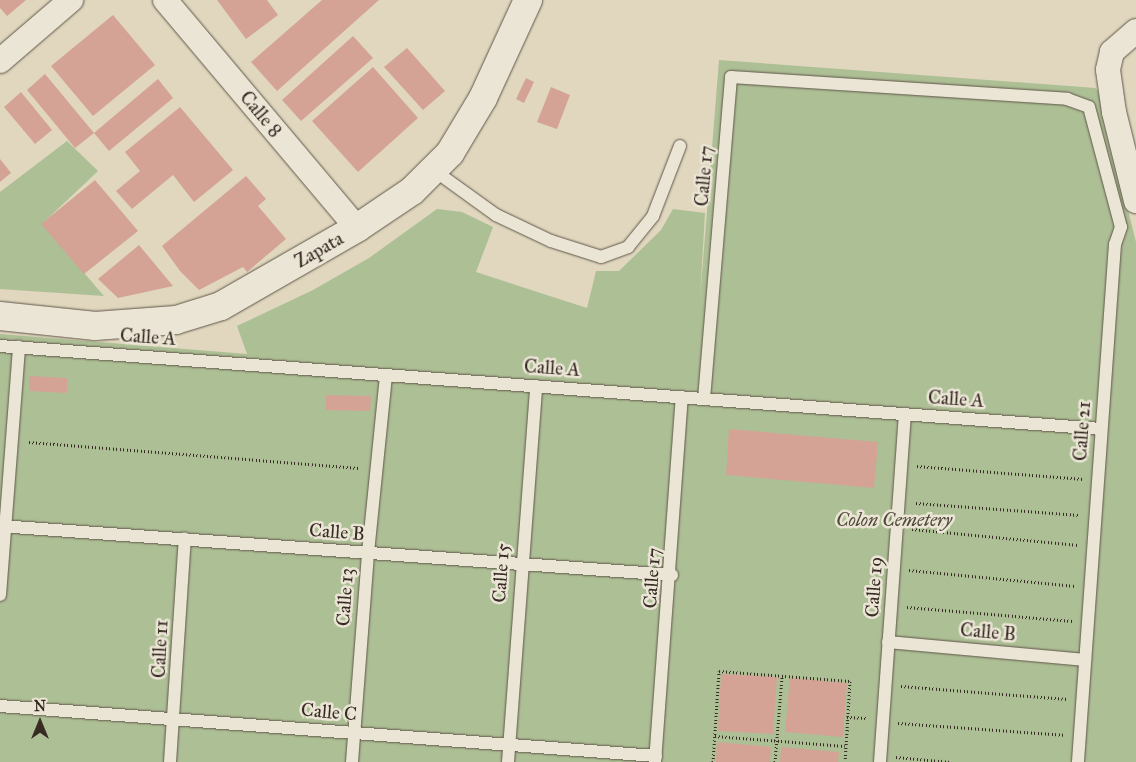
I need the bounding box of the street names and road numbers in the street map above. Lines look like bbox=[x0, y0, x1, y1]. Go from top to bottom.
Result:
street label: Calle 8 bbox=[235, 86, 287, 142]
street label: Calle 17 bbox=[690, 145, 718, 207]
street label: Zapata bbox=[291, 227, 347, 273]
street label: Calle A bbox=[119, 324, 177, 350]
street label: Calle A bbox=[523, 355, 581, 381]
street label: Calle A bbox=[927, 386, 985, 412]
street label: Calle 21 bbox=[1069, 400, 1095, 462]
street label: Calle B bbox=[308, 519, 366, 545]
street label: Calle 15 bbox=[488, 543, 514, 603]
street label: Calle 17 bbox=[639, 547, 665, 609]
street label: Calle 19 bbox=[861, 556, 887, 618]
street label: Calle 13 bbox=[332, 567, 358, 627]
street label: Calle B bbox=[959, 618, 1017, 646]
street label: Calle 11 bbox=[147, 619, 173, 679]
street label: Calle C bbox=[300, 698, 358, 726]

